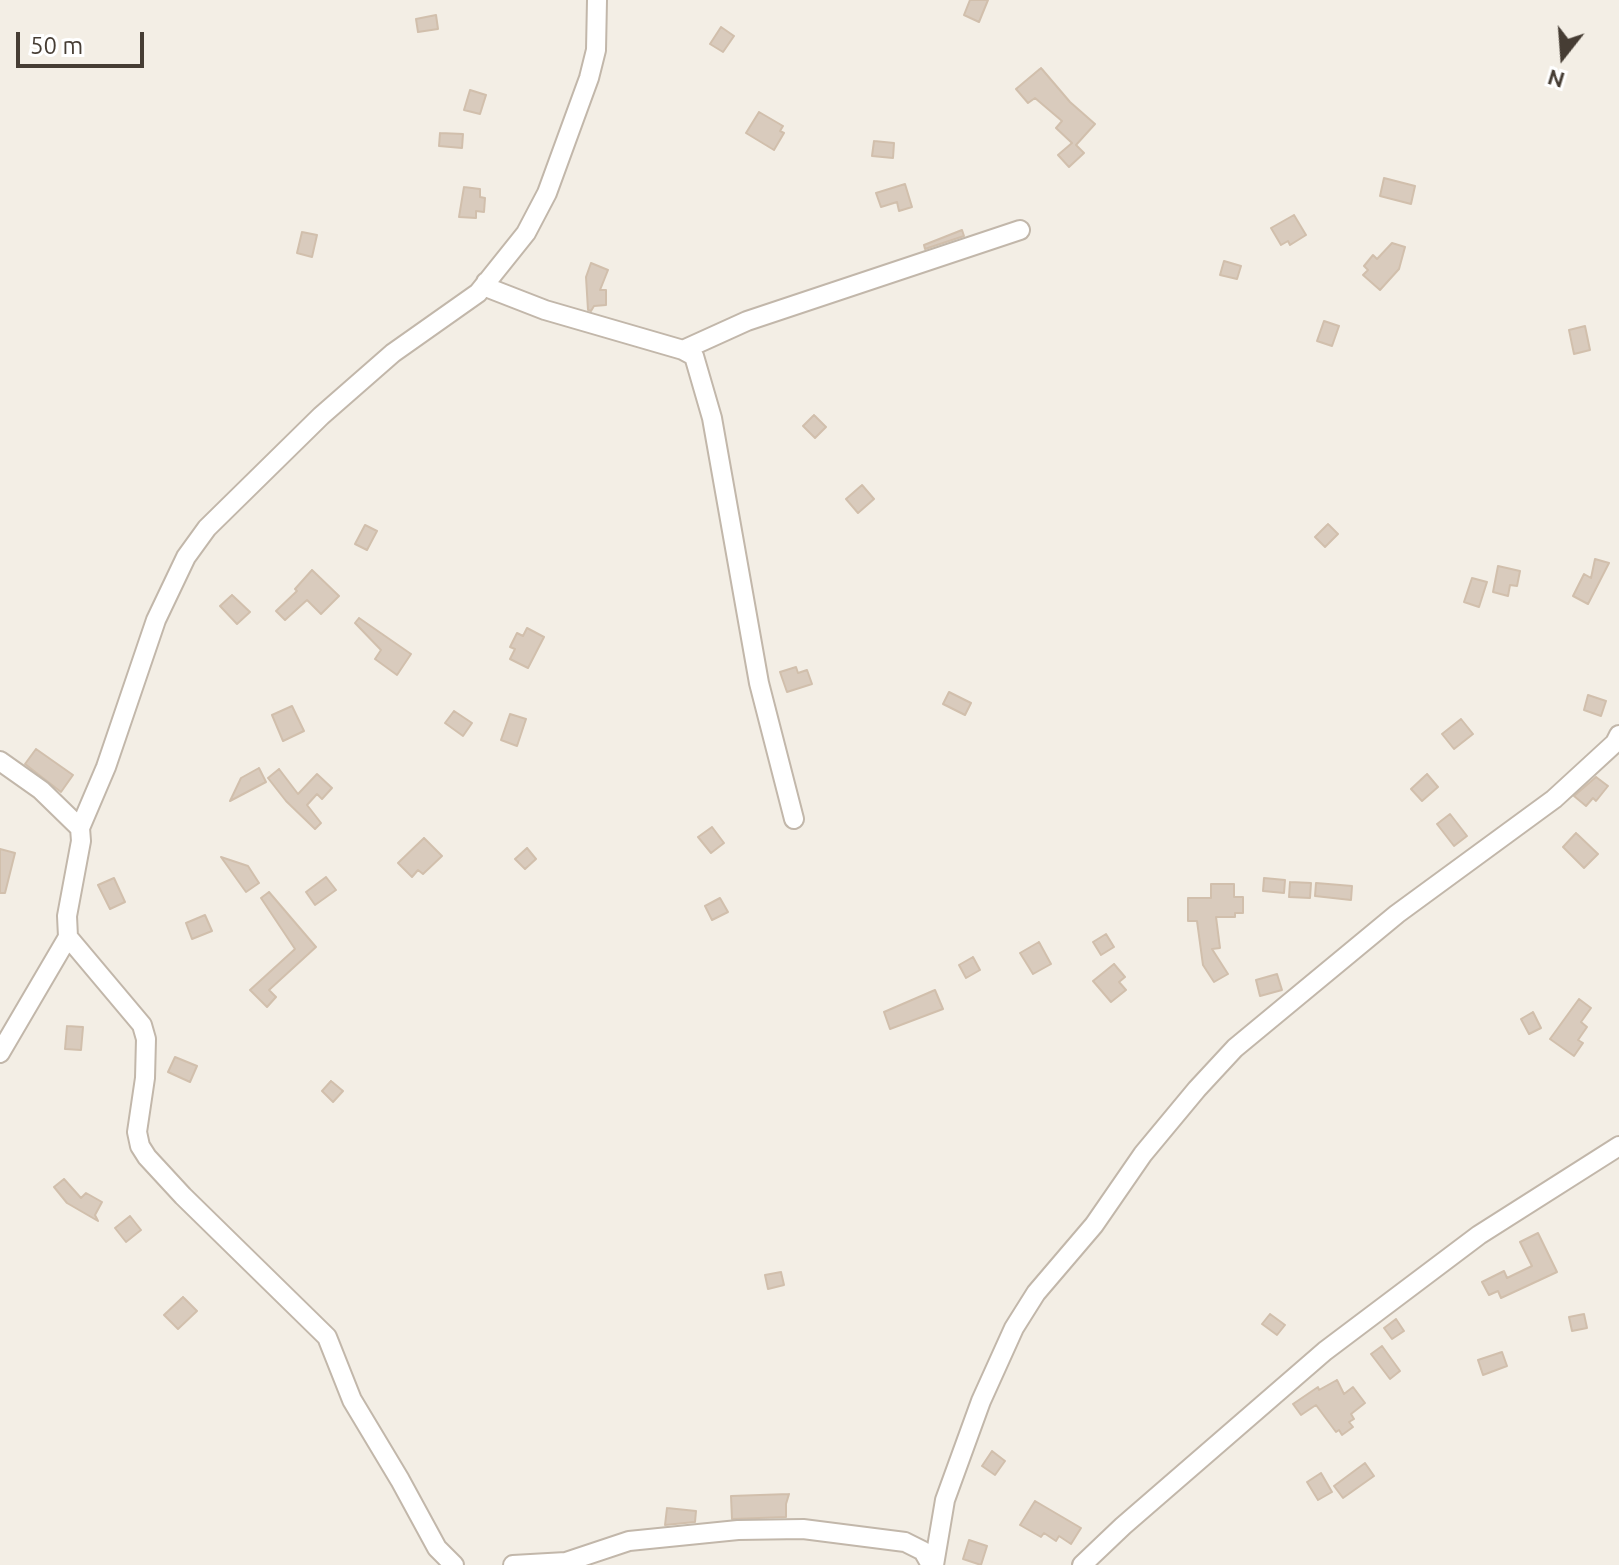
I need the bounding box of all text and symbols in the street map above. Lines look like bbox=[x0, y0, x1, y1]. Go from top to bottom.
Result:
scale bar bbox=[20, 16, 148, 66]
north arrow bbox=[1523, 16, 1603, 96]
text: 50 m bbox=[30, 32, 83, 59]
text: N bbox=[1544, 65, 1567, 94]

